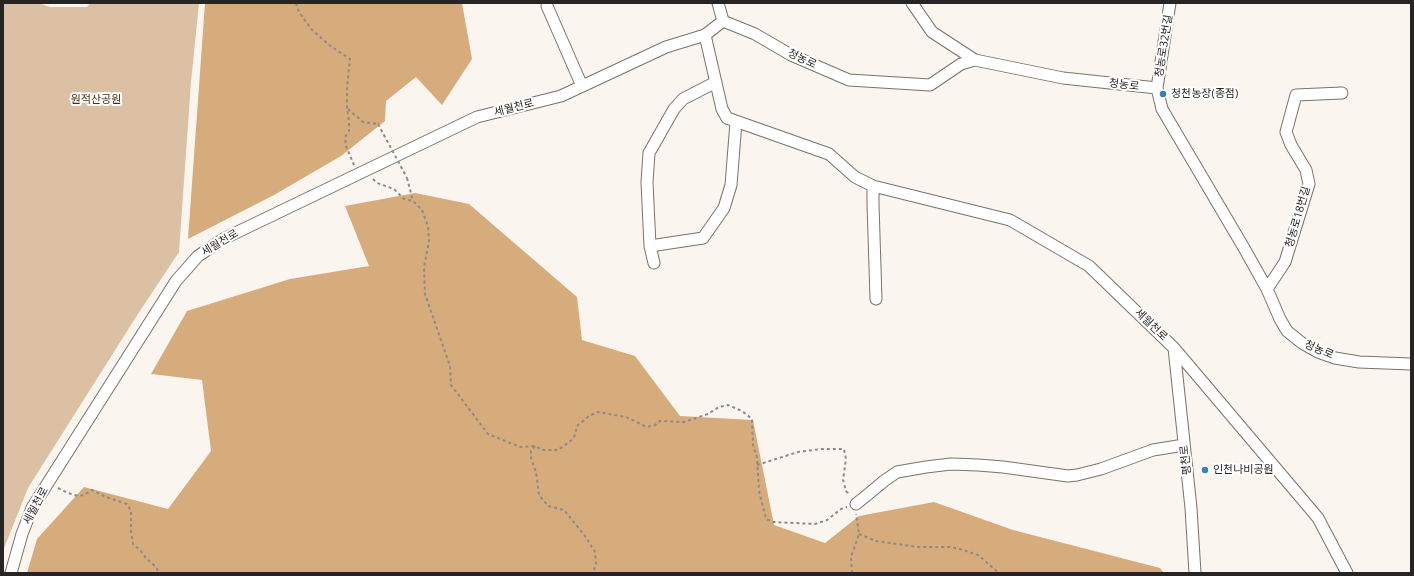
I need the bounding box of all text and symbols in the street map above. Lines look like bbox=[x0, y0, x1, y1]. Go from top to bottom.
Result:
street label: 청농로32번길 bbox=[1153, 14, 1175, 78]
street label: 청농로 bbox=[785, 47, 819, 71]
street label: 청농로 bbox=[1108, 77, 1140, 93]
place label: 청천농장(종점) bbox=[1171, 87, 1238, 101]
marker: 청천농장(종점) bbox=[1158, 89, 1168, 99]
park label: 원적산공원 bbox=[71, 93, 121, 107]
street label: 세월천로 bbox=[493, 97, 535, 119]
street label: 청농로18번길 bbox=[1283, 185, 1313, 249]
street label: 세월천로 bbox=[199, 227, 241, 259]
street label: 세월천로 bbox=[1132, 306, 1170, 344]
street label: 청농로 bbox=[1302, 338, 1336, 362]
street label: 평천로 bbox=[1178, 444, 1194, 476]
place label: 인천나비공원 bbox=[1213, 463, 1274, 477]
marker: 인천나비공원 bbox=[1200, 465, 1210, 475]
street label: 세월천로 bbox=[21, 485, 51, 527]

